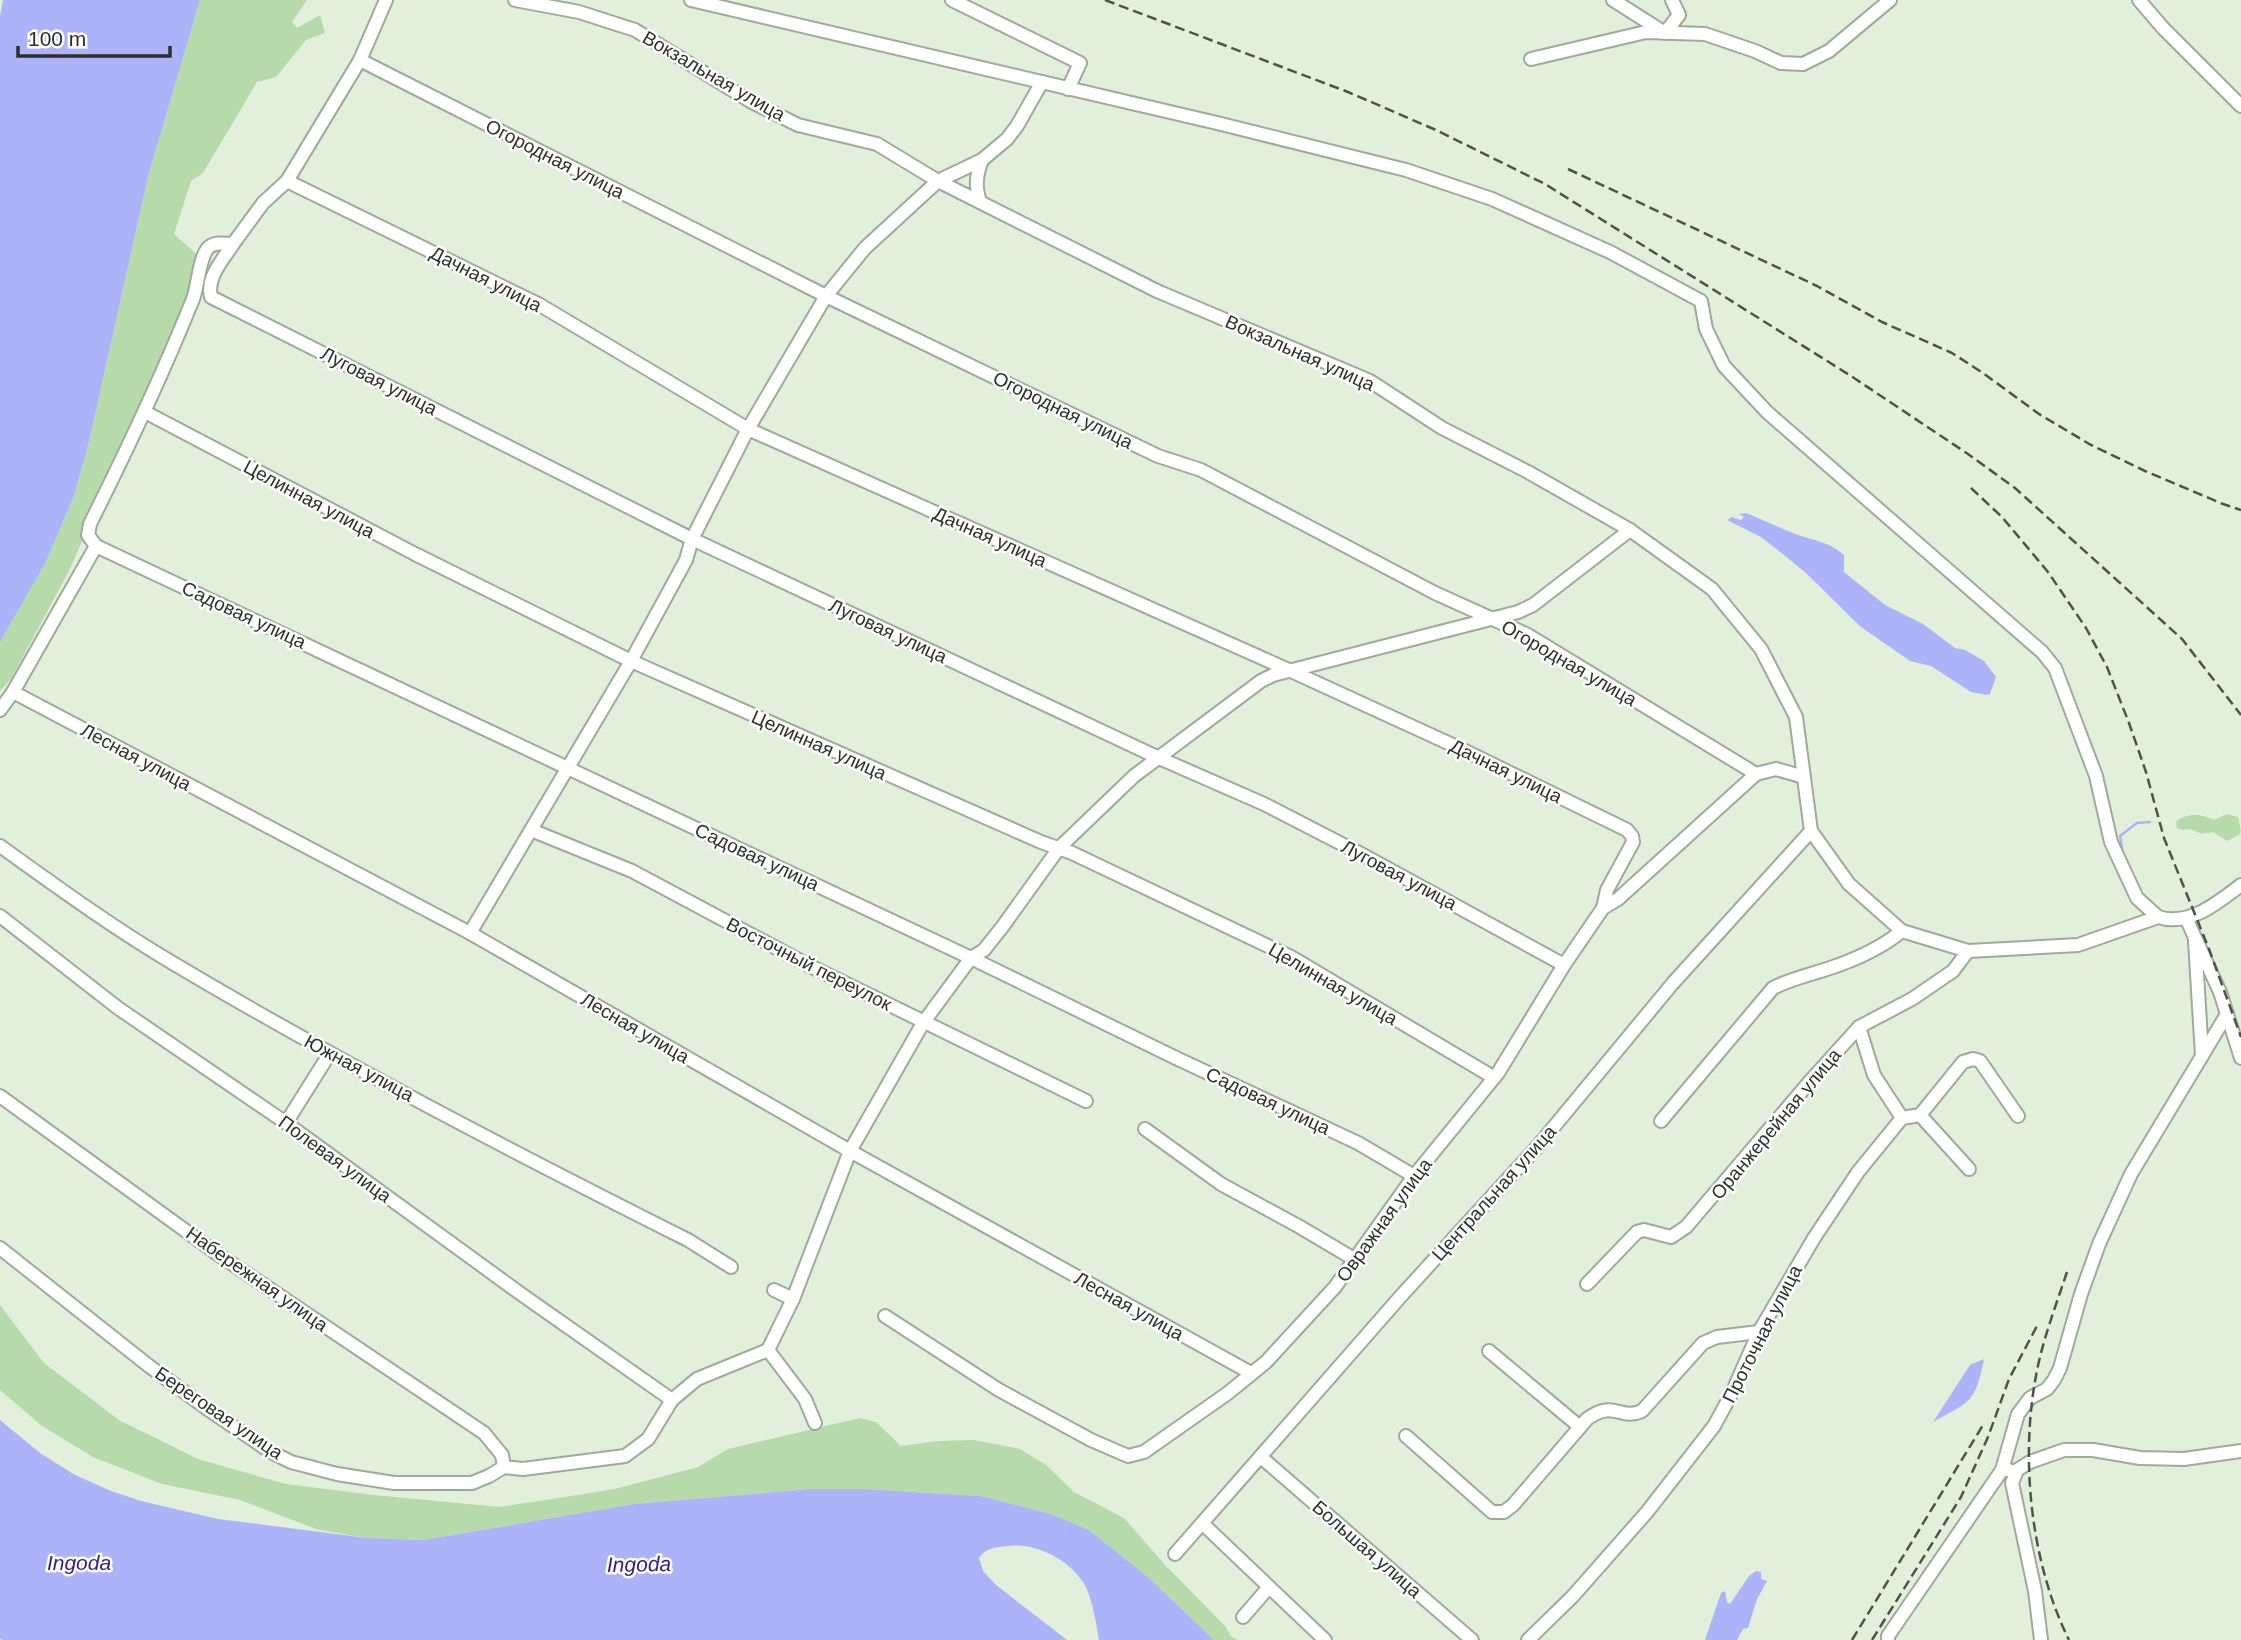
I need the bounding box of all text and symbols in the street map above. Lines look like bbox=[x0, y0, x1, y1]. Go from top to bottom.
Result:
scale bar bbox=[18, 14, 170, 58]
text: 100 m bbox=[28, 27, 86, 50]
street label: Вокзальная улица bbox=[639, 27, 789, 126]
street label: Огородная улица bbox=[482, 115, 628, 203]
street label: Дачная улица bbox=[427, 242, 545, 316]
street label: Вокзальная улица bbox=[1222, 311, 1378, 395]
street label: Луговая улица bbox=[317, 343, 441, 419]
street label: Огородная улица bbox=[990, 367, 1137, 453]
street label: Целинная улица bbox=[240, 456, 378, 543]
street label: Дачная улица bbox=[930, 503, 1050, 572]
street label: Садовая улица bbox=[179, 577, 310, 653]
street label: Луговая улица bbox=[826, 595, 951, 668]
street label: Огородная улица bbox=[1498, 616, 1641, 710]
street label: Целинная улица bbox=[748, 706, 890, 784]
street label: Лесная улица bbox=[77, 719, 195, 795]
street label: Дачная улица bbox=[1447, 735, 1566, 807]
street label: Садовая улица bbox=[692, 819, 823, 895]
street label: Луговая улица bbox=[1338, 836, 1461, 914]
street label: Восточный переулок bbox=[723, 913, 896, 1015]
street label: Целинная улица bbox=[1265, 939, 1401, 1030]
street label: Лесная улица bbox=[577, 989, 693, 1068]
street label: Южная улица bbox=[301, 1030, 418, 1106]
street label: Оранжерейная улица bbox=[1707, 1044, 1845, 1204]
street label: Садовая улица bbox=[1203, 1063, 1334, 1139]
street label: Полевая улица bbox=[275, 1111, 396, 1207]
street label: Центральная улица bbox=[1428, 1121, 1561, 1265]
street label: Овражная улица bbox=[1332, 1154, 1436, 1286]
street label: Набережная улица bbox=[182, 1222, 332, 1336]
street label: Проточная улица bbox=[1718, 1261, 1806, 1406]
street label: Лесная улица bbox=[1071, 1267, 1188, 1345]
street label: Береговая улица bbox=[151, 1362, 287, 1464]
street label: Большая улица bbox=[1308, 1496, 1426, 1602]
water label: Ingoda bbox=[47, 1551, 111, 1574]
water label: Ingoda bbox=[607, 1552, 671, 1576]

